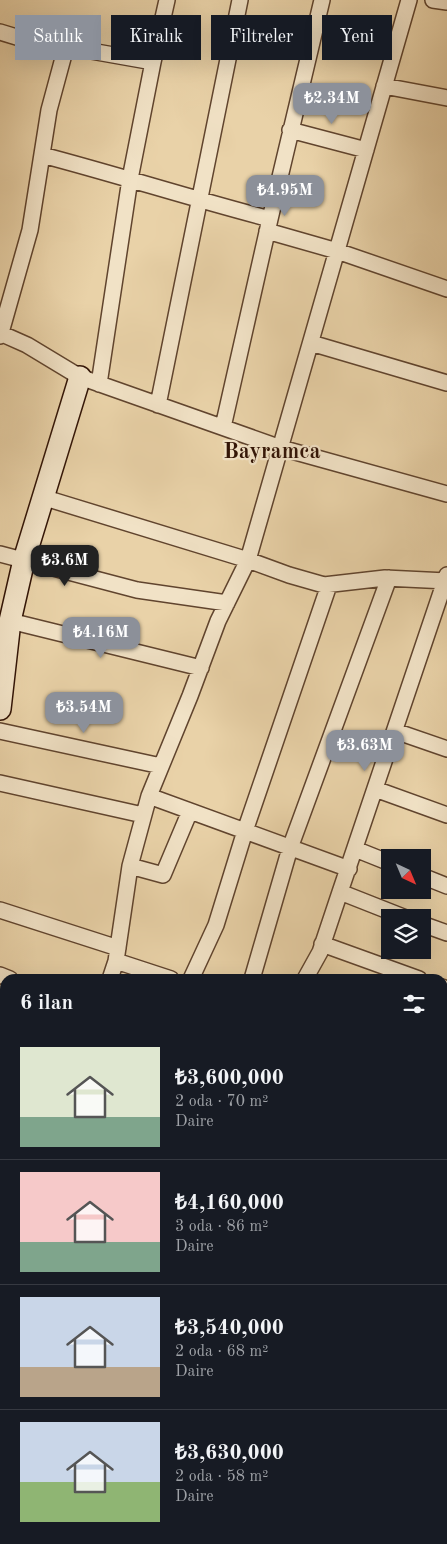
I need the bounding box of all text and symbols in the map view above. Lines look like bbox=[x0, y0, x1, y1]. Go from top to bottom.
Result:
chip: Satılık bbox=[15, 15, 101, 60]
chip: Kiralık bbox=[111, 15, 201, 60]
chip: Filtreler bbox=[211, 15, 312, 60]
chip: Yeni bbox=[322, 15, 392, 60]
pin: ₺2.34M bbox=[291, 82, 373, 125]
text: ₺2.34M bbox=[304, 91, 360, 107]
pin: ₺4.95M bbox=[244, 174, 326, 217]
text: ₺4.95M bbox=[257, 183, 313, 199]
district label: Bayramca bbox=[223, 441, 321, 463]
pin: ₺3.6M bbox=[30, 544, 100, 587]
text: ₺3.6M bbox=[42, 553, 88, 569]
pin: ₺4.16M bbox=[60, 616, 142, 659]
text: ₺4.16M bbox=[73, 625, 129, 641]
pin: ₺3.54M bbox=[43, 692, 125, 734]
text: ₺3.54M bbox=[56, 700, 112, 716]
pin: ₺3.63M bbox=[324, 730, 406, 772]
text: ₺3.63M bbox=[337, 738, 393, 754]
north arrow bbox=[381, 849, 431, 899]
map controls bbox=[381, 849, 431, 959]
button: layers bbox=[381, 909, 431, 959]
icon: filters bbox=[400, 990, 428, 1018]
text: 6 ilan bbox=[20, 993, 73, 1014]
icon: home bbox=[60, 1067, 120, 1127]
text: ₺3,600,000 bbox=[175, 1068, 284, 1089]
text: 2 oda · 70 m² bbox=[175, 1094, 268, 1110]
text: Daire bbox=[175, 1114, 214, 1130]
icon: home bbox=[60, 1192, 120, 1252]
text: ₺4,160,000 bbox=[175, 1193, 284, 1214]
text: 3 oda · 86 m² bbox=[175, 1219, 268, 1235]
text: Daire bbox=[175, 1239, 214, 1255]
icon: home bbox=[60, 1317, 120, 1377]
text: ₺3,540,000 bbox=[175, 1318, 284, 1339]
text: 2 oda · 68 m² bbox=[175, 1344, 268, 1360]
text: Daire bbox=[175, 1364, 214, 1380]
icon: home bbox=[60, 1442, 120, 1502]
text: ₺3,630,000 bbox=[175, 1443, 284, 1464]
text: 2 oda · 58 m² bbox=[175, 1469, 268, 1485]
text: Daire bbox=[175, 1489, 214, 1505]

